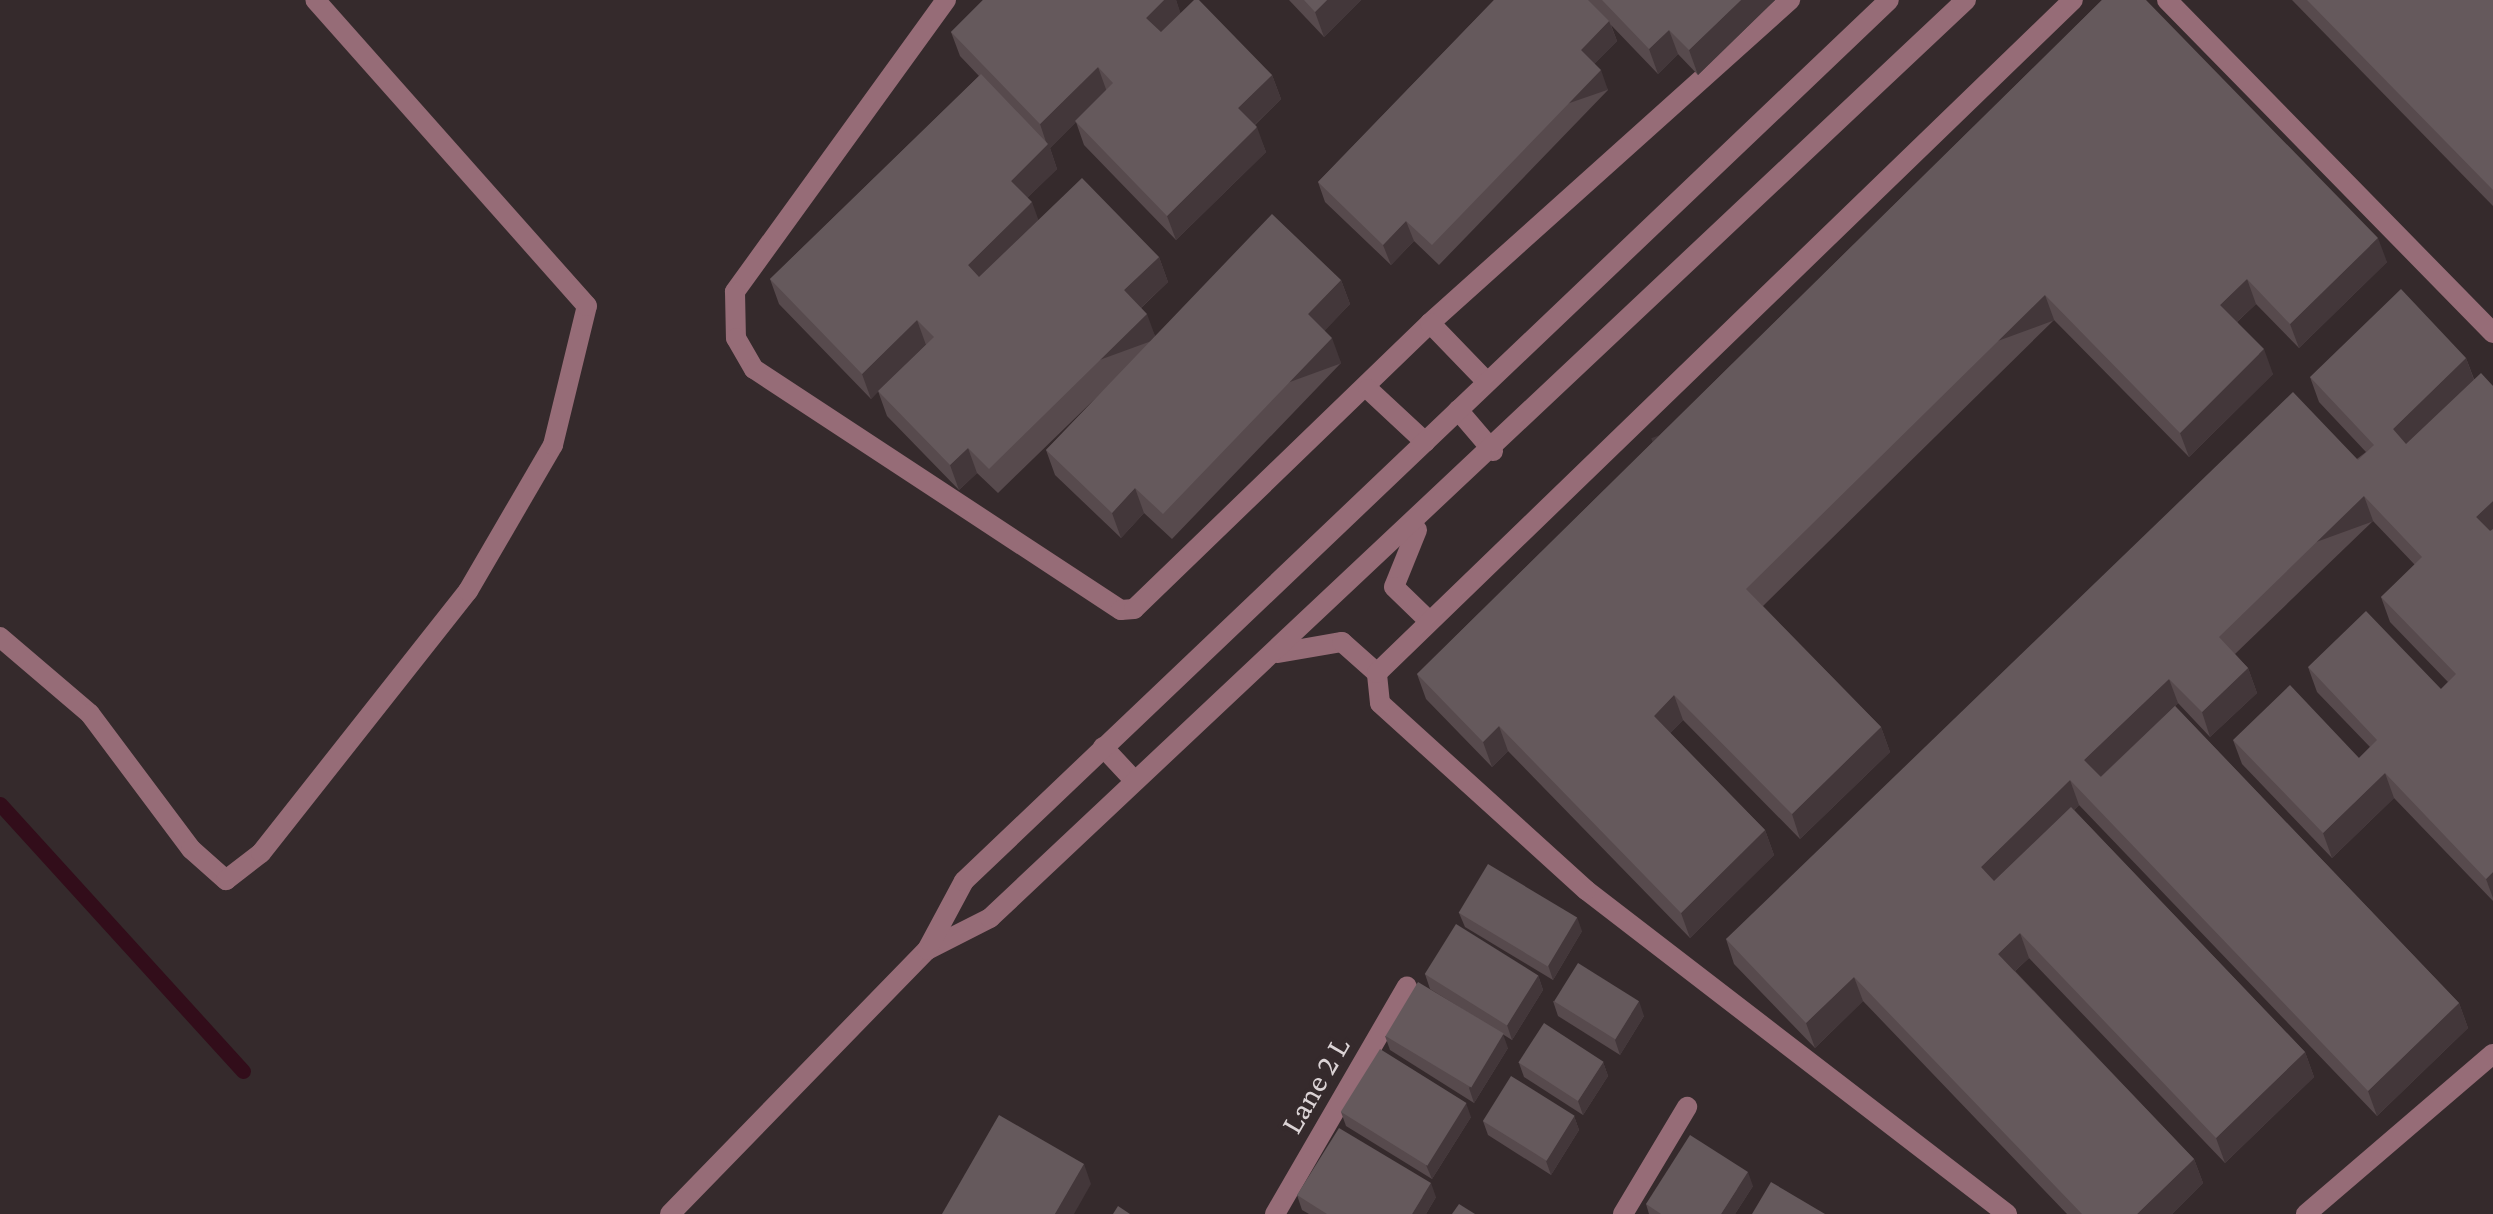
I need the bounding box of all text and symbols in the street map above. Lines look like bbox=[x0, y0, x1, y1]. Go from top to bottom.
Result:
street label: Lane 2 L bbox=[1272, 1030, 1358, 1140]

